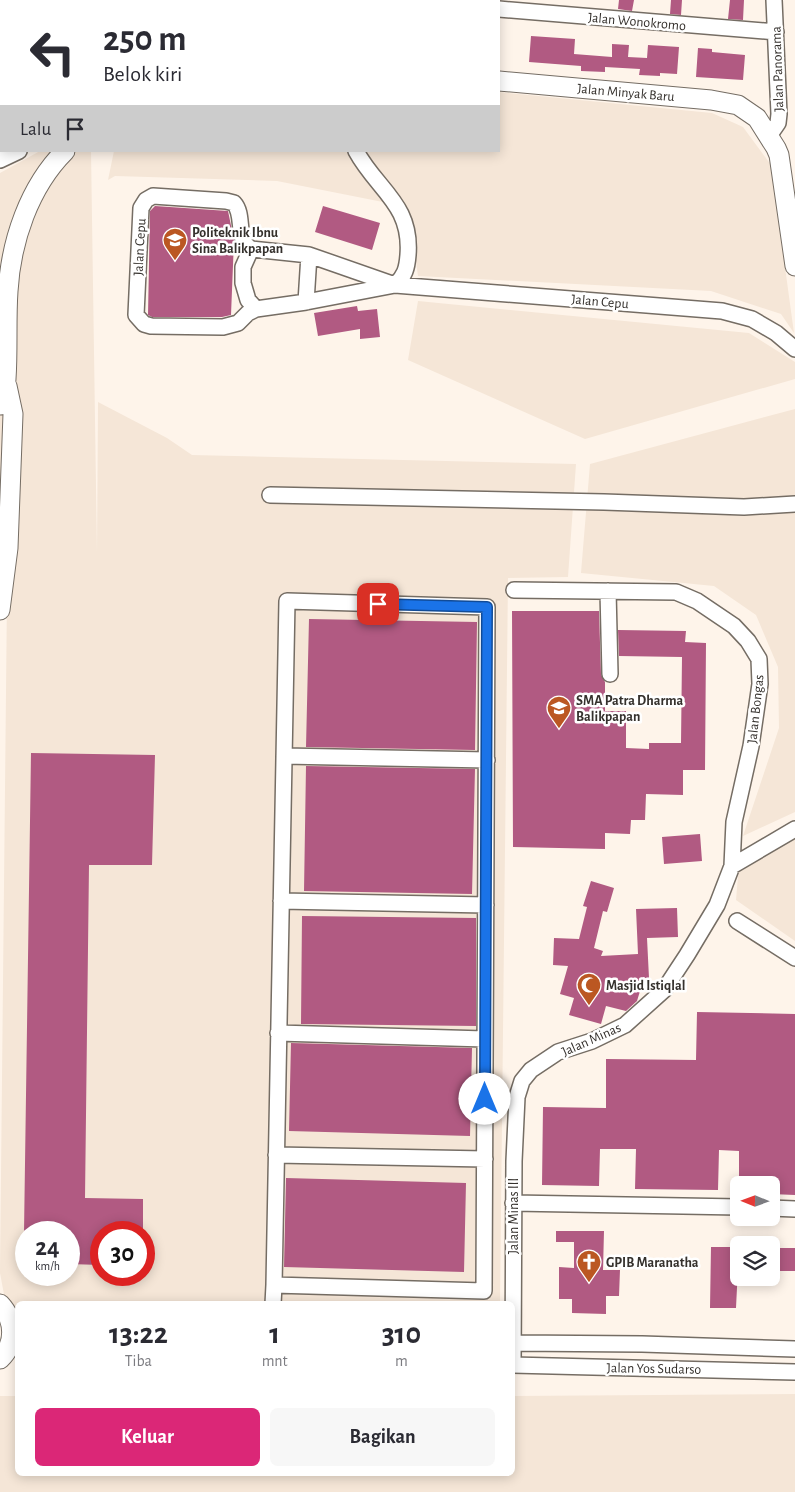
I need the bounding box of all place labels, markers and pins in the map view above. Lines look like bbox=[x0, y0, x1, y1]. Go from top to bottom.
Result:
place label: Politeknik Ibnu Sina Balikpapan bbox=[192, 226, 283, 256]
school or university icon: Politeknik Ibnu Sina Balikpapan bbox=[162, 227, 188, 261]
pin bbox=[357, 583, 399, 625]
place label: SMA Patra Dharma Balikpapan bbox=[576, 694, 684, 724]
school or university icon: SMA Patra Dharma Balikpapan bbox=[546, 695, 572, 729]
mosque icon: Masjid Istiqlal bbox=[576, 972, 602, 1006]
place label: Masjid Istiqlal bbox=[606, 979, 685, 993]
church icon: GPIB Maranatha bbox=[576, 1249, 602, 1283]
place label: GPIB Maranatha bbox=[606, 1256, 699, 1270]

